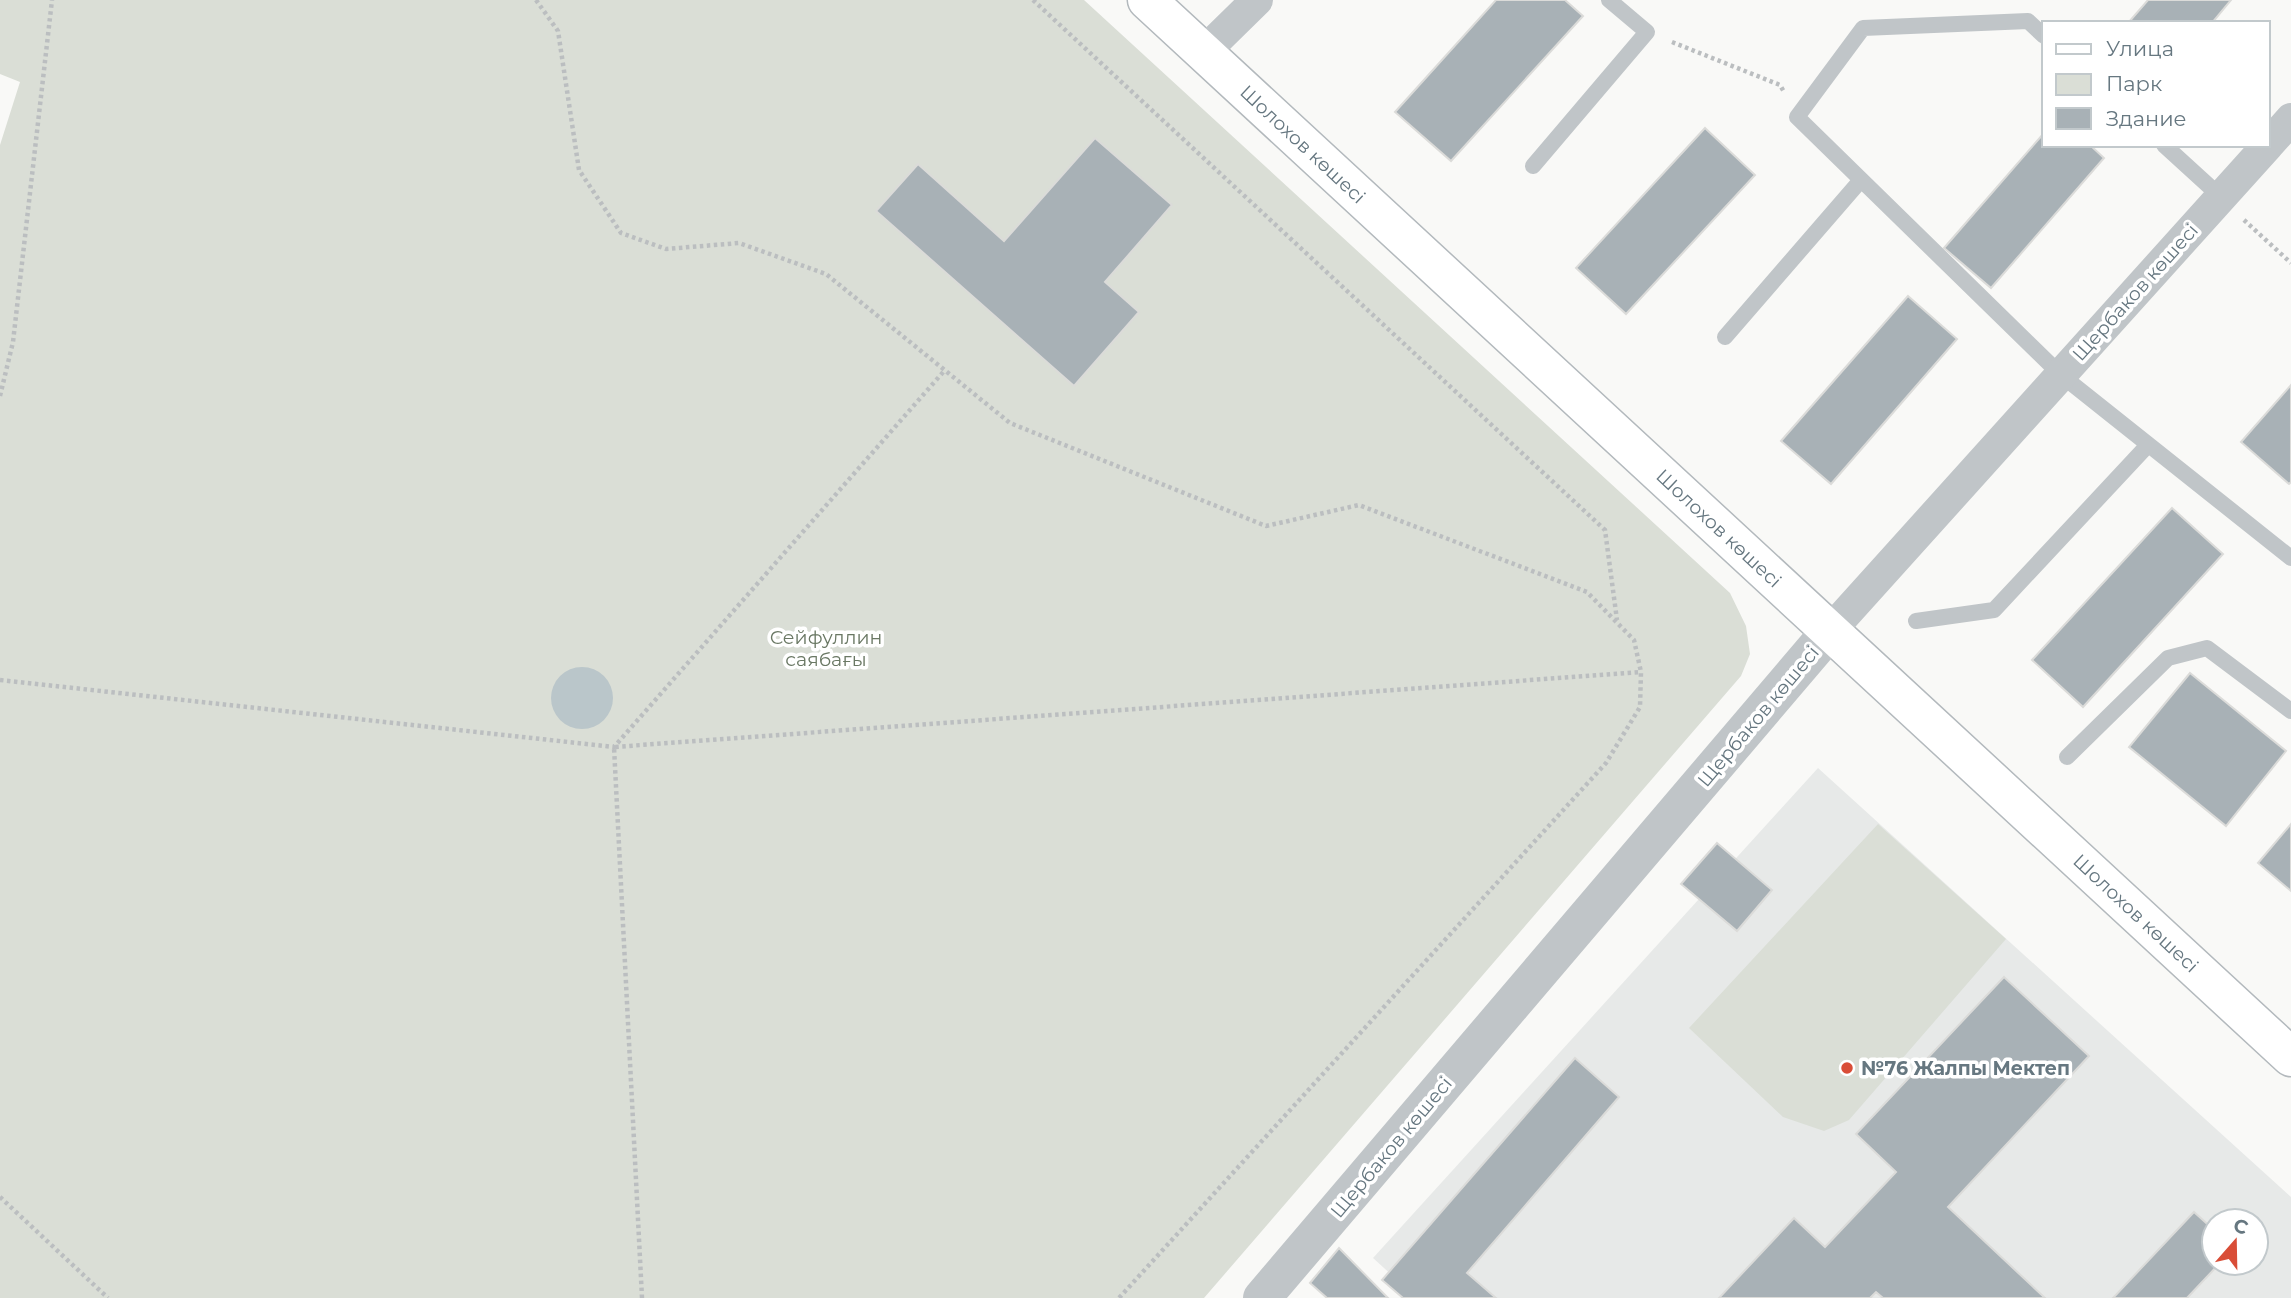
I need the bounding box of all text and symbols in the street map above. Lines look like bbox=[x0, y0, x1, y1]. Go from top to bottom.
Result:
legend bbox=[2042, 21, 2270, 147]
text: Улица bbox=[2106, 36, 2174, 61]
text: Парк bbox=[2106, 71, 2162, 96]
street label: Шолохов көшесі bbox=[1235, 80, 1370, 208]
text: Здание bbox=[2106, 106, 2187, 131]
street label: Щербаков көшесі bbox=[2068, 219, 2203, 366]
street label: Шолохов көшесі bbox=[1651, 464, 1786, 592]
park label: Сейфуллин саябағы bbox=[770, 626, 882, 671]
street label: Щербаков көшесі bbox=[1693, 641, 1824, 791]
street label: Шолохов көшесі bbox=[2068, 849, 2203, 977]
place label: №76 Жалпы Мектеп bbox=[1861, 1057, 2070, 1080]
marker: №76 Жалпы Мектеп bbox=[1839, 1060, 1855, 1076]
street label: Щербаков көшесі bbox=[1326, 1072, 1457, 1222]
north arrow bbox=[2200, 1207, 2270, 1277]
text: С bbox=[2230, 1213, 2251, 1240]

